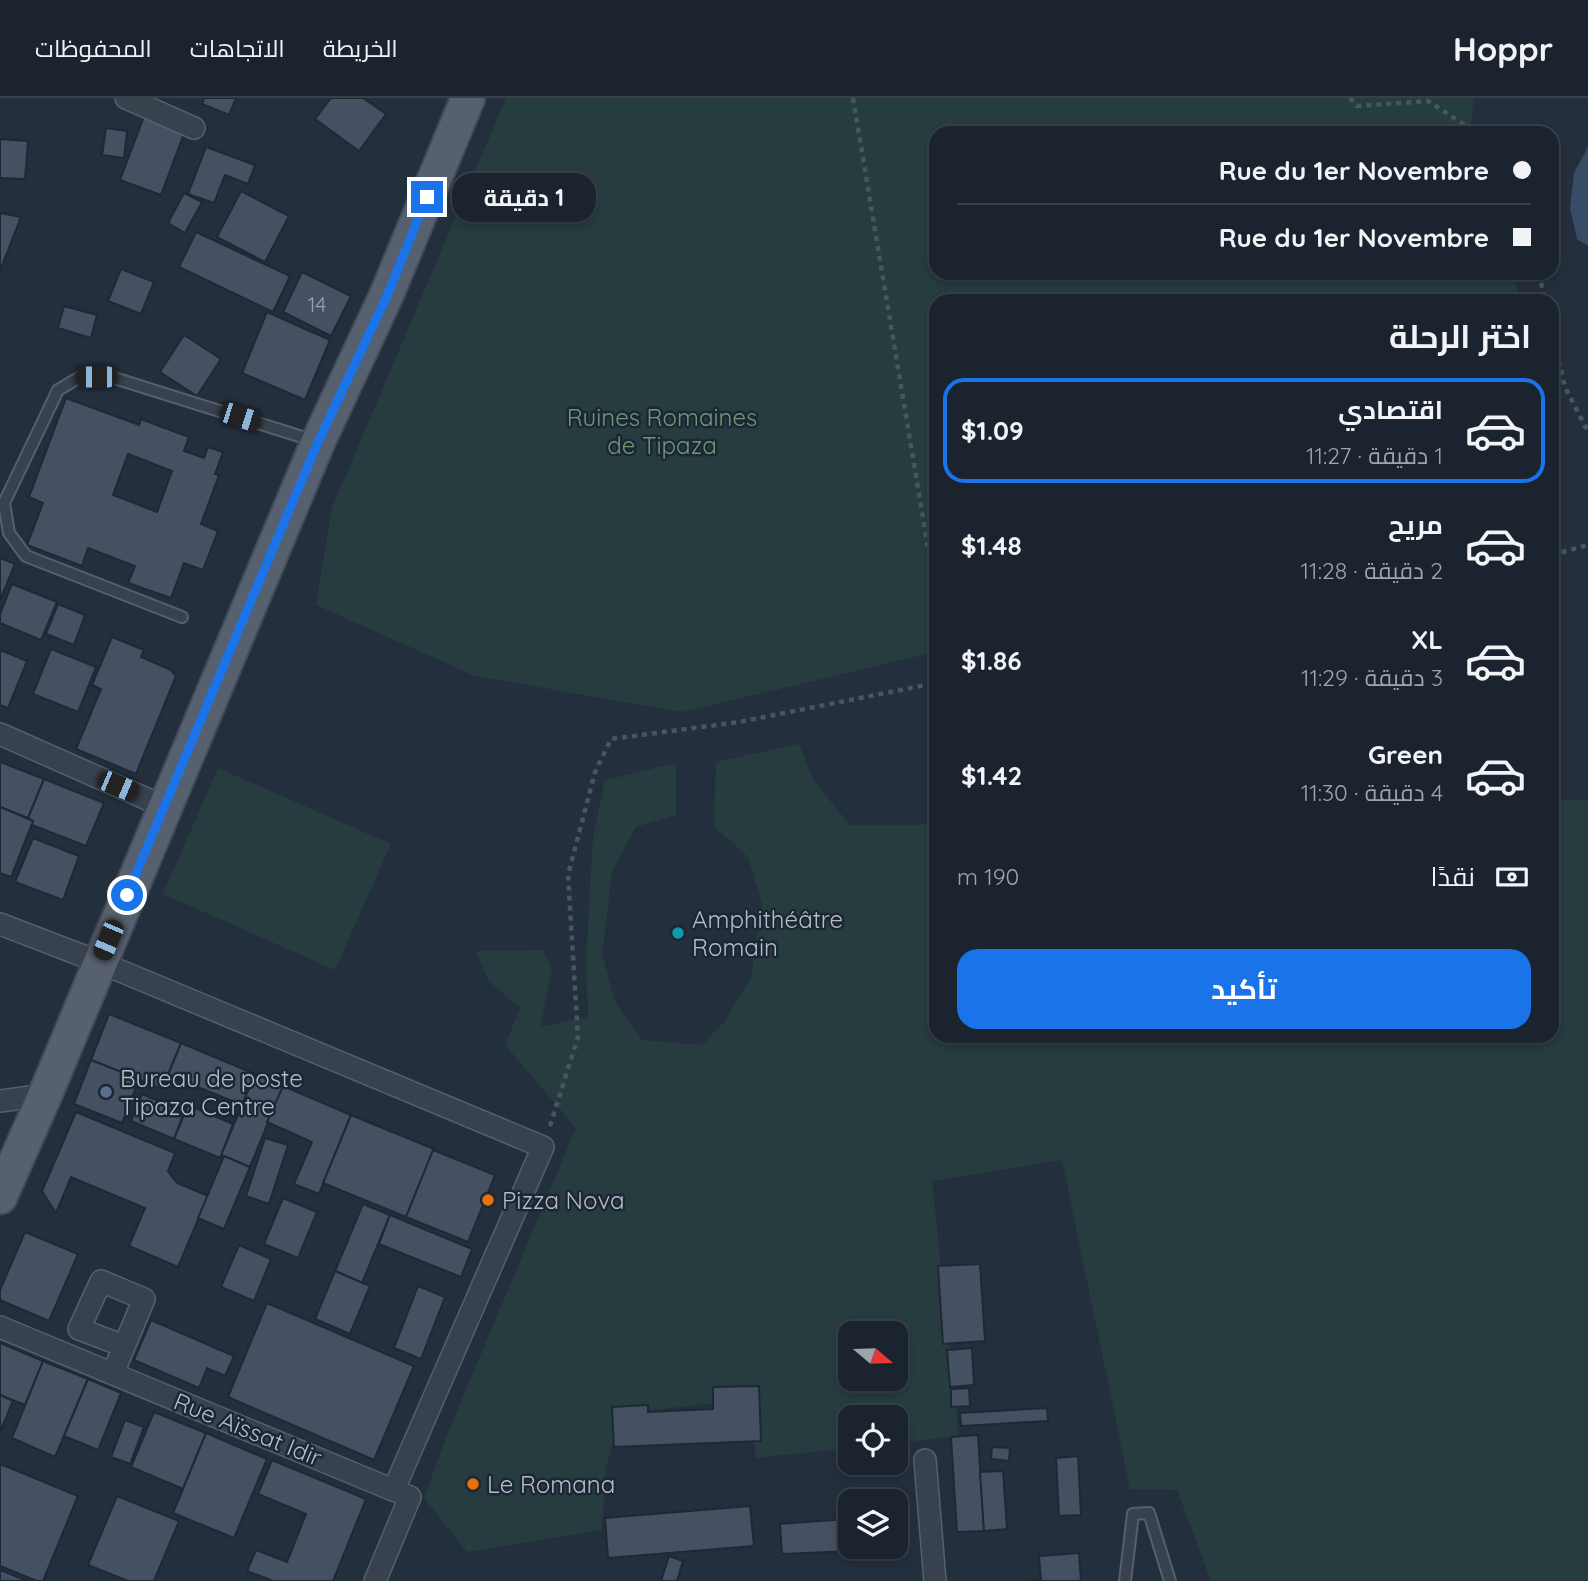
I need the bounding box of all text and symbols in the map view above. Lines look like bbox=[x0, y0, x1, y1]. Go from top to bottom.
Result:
text: Hoppr bbox=[1453, 28, 1553, 69]
text: المحفوظات bbox=[35, 33, 152, 63]
text: الاتجاهات bbox=[190, 33, 285, 63]
text: الخريطة bbox=[323, 33, 398, 63]
text: Rue du 1er Novembre bbox=[1219, 154, 1489, 187]
callout: 1 دقيقة bbox=[452, 172, 595, 222]
route end bbox=[411, 181, 443, 213]
text: 1 دقيقة bbox=[484, 183, 564, 212]
text: Rue du 1er Novembre bbox=[1219, 221, 1489, 254]
house number: 14 bbox=[308, 291, 326, 317]
text: اختر الرحلة bbox=[1389, 316, 1531, 356]
car bbox=[76, 367, 118, 388]
text: اقتصادي bbox=[1338, 393, 1443, 426]
icon: car bbox=[1464, 399, 1527, 462]
car bbox=[217, 401, 264, 433]
park label: Ruines Romaines de Tipaza bbox=[567, 402, 757, 460]
text: $1.09 bbox=[961, 414, 1024, 447]
text: 1 دقيقة · 11:27 bbox=[1306, 441, 1443, 470]
text: مريح bbox=[1388, 508, 1443, 541]
icon: car bbox=[1464, 514, 1527, 577]
text: $1.48 bbox=[961, 529, 1022, 562]
text: 2 دقيقة · 11:28 bbox=[1301, 556, 1443, 585]
text: XL bbox=[1411, 623, 1443, 656]
icon: car bbox=[1464, 629, 1527, 692]
text: $1.86 bbox=[961, 644, 1022, 677]
text: 3 دقيقة · 11:29 bbox=[1301, 663, 1443, 692]
text: Green bbox=[1368, 738, 1443, 771]
icon: car bbox=[1464, 744, 1527, 807]
text: $1.42 bbox=[961, 759, 1022, 792]
car bbox=[95, 768, 142, 804]
text: 4 دقيقة · 11:30 bbox=[1301, 778, 1443, 807]
icon: cash bbox=[1493, 858, 1531, 896]
text: نقدًا bbox=[1431, 860, 1475, 893]
text: 190 m bbox=[957, 862, 1019, 891]
route start bbox=[111, 879, 143, 911]
place label: Amphithéâtre Romain bbox=[692, 904, 843, 962]
car bbox=[91, 917, 126, 963]
marker: Amphithéâtre Romain bbox=[670, 925, 686, 941]
button: تأكيد bbox=[957, 949, 1531, 1029]
place label: Bureau de poste Tipaza Centre bbox=[120, 1063, 303, 1121]
marker: Bureau de poste Tipaza Centre bbox=[98, 1084, 114, 1100]
place label: Pizza Nova bbox=[502, 1185, 625, 1215]
marker: Pizza Nova bbox=[480, 1192, 496, 1208]
north arrow bbox=[838, 1321, 908, 1391]
map controls bbox=[838, 1321, 908, 1559]
street label: Rue Aïssat Idir bbox=[170, 1386, 326, 1472]
button: locate bbox=[838, 1405, 908, 1475]
place label: Le Romana bbox=[487, 1469, 615, 1499]
marker: Le Romana bbox=[465, 1476, 481, 1492]
button: layers bbox=[838, 1489, 908, 1559]

